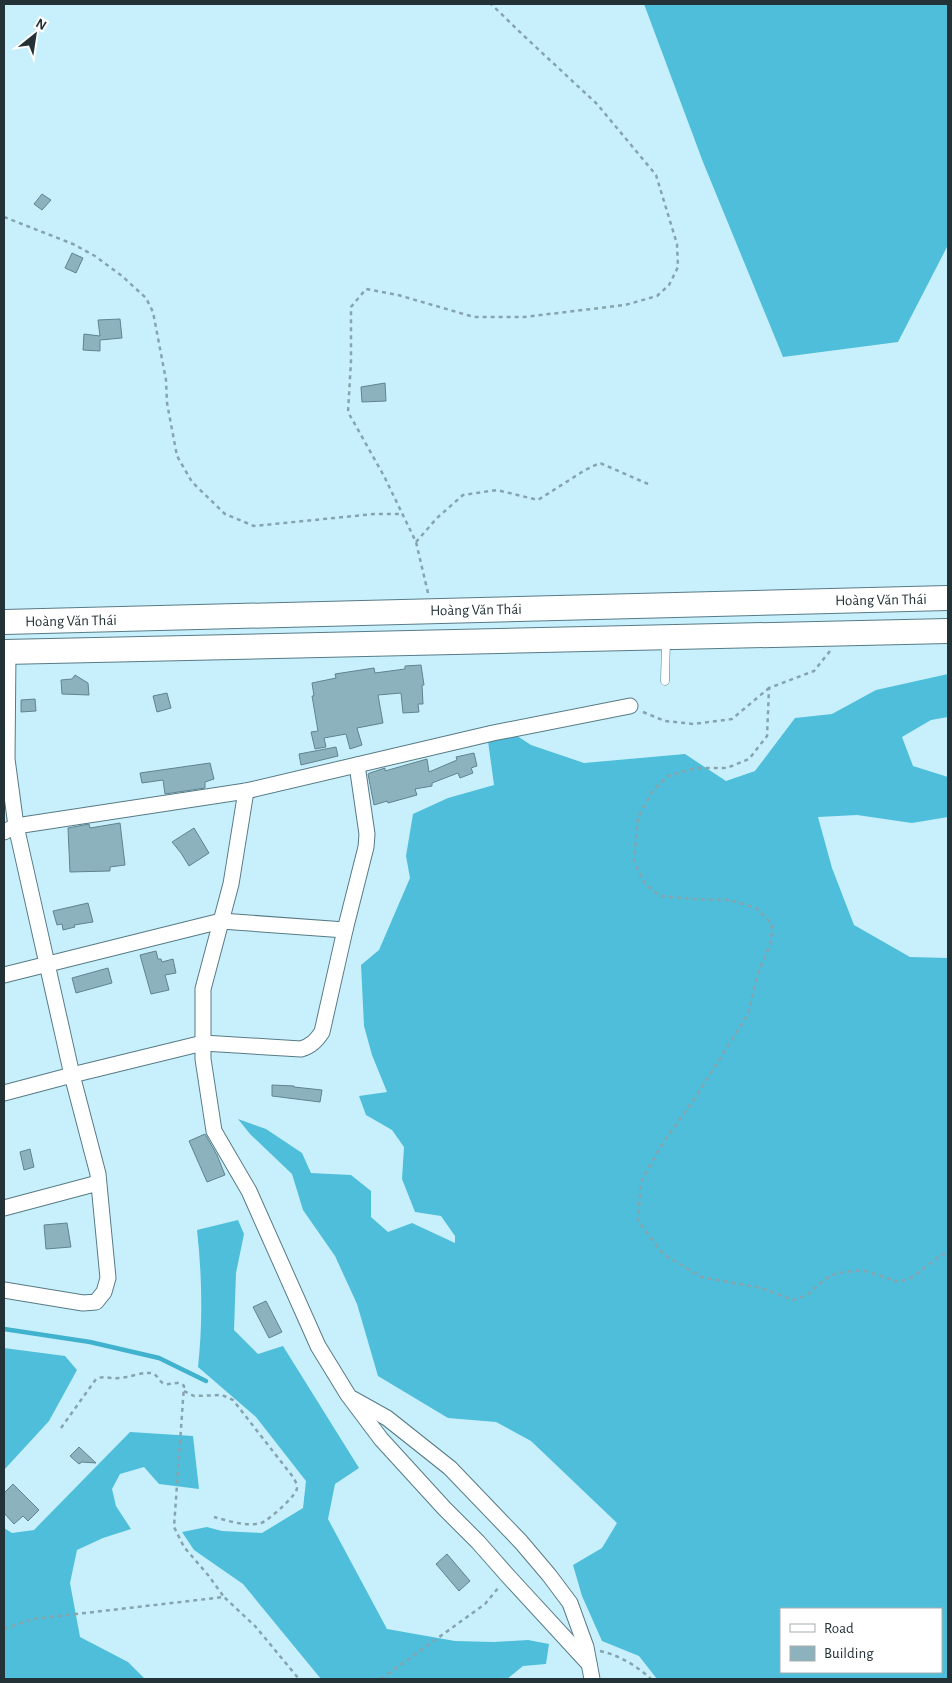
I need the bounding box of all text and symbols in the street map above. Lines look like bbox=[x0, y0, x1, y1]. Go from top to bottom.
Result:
north arrow bbox=[10, 10, 60, 60]
text: N bbox=[33, 16, 49, 33]
street label: Hoàng Văn Thái bbox=[835, 592, 927, 608]
street label: Hoàng Văn Thái bbox=[430, 602, 522, 618]
street label: Hoàng Văn Thái bbox=[25, 613, 117, 629]
legend bbox=[780, 1608, 942, 1673]
text: Road bbox=[824, 1621, 854, 1636]
text: Building bbox=[824, 1646, 874, 1661]

